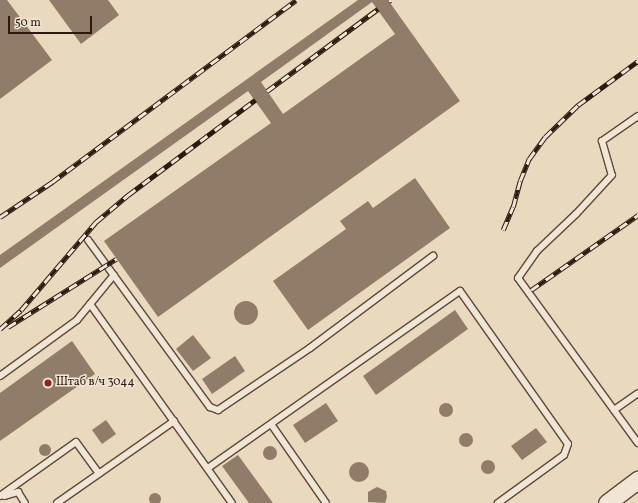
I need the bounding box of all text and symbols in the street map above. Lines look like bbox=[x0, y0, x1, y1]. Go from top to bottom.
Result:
scale bar bbox=[10, 8, 94, 34]
text: 50 m bbox=[15, 15, 41, 31]
place label: Штаб в/ч 3044 bbox=[56, 376, 135, 390]
marker: Штаб в/ч 3044 bbox=[43, 378, 53, 388]

